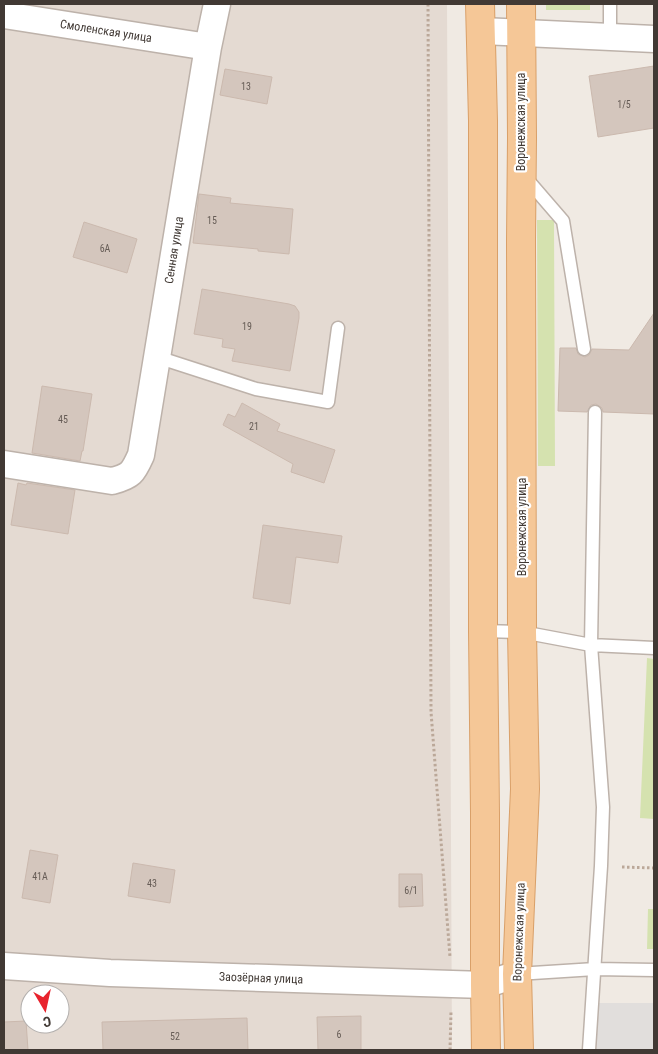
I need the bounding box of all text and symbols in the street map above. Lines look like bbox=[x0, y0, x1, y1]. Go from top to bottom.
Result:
street label: Смоленская улица bbox=[59, 17, 153, 45]
street label: Воронежская улица bbox=[514, 72, 528, 171]
house number: 13 bbox=[241, 81, 251, 92]
house number: 1/5 bbox=[617, 99, 631, 110]
street label: Сенная улица bbox=[162, 215, 186, 285]
house number: 15 bbox=[207, 215, 217, 226]
house number: 6А bbox=[100, 243, 111, 254]
house number: 19 bbox=[242, 321, 252, 332]
house number: 45 bbox=[58, 414, 68, 425]
house number: 21 bbox=[249, 421, 259, 432]
street label: Воронежская улица bbox=[515, 477, 529, 576]
house number: 41А bbox=[32, 871, 48, 882]
house number: 43 bbox=[147, 878, 157, 889]
street label: Воронежская улица bbox=[510, 882, 528, 982]
house number: 6/1 bbox=[404, 885, 418, 896]
street label: Заозёрная улица bbox=[219, 970, 304, 986]
north arrow bbox=[20, 984, 70, 1034]
text: С bbox=[42, 1013, 52, 1030]
house number: 6 bbox=[337, 1029, 342, 1040]
house number: 52 bbox=[170, 1031, 180, 1042]

